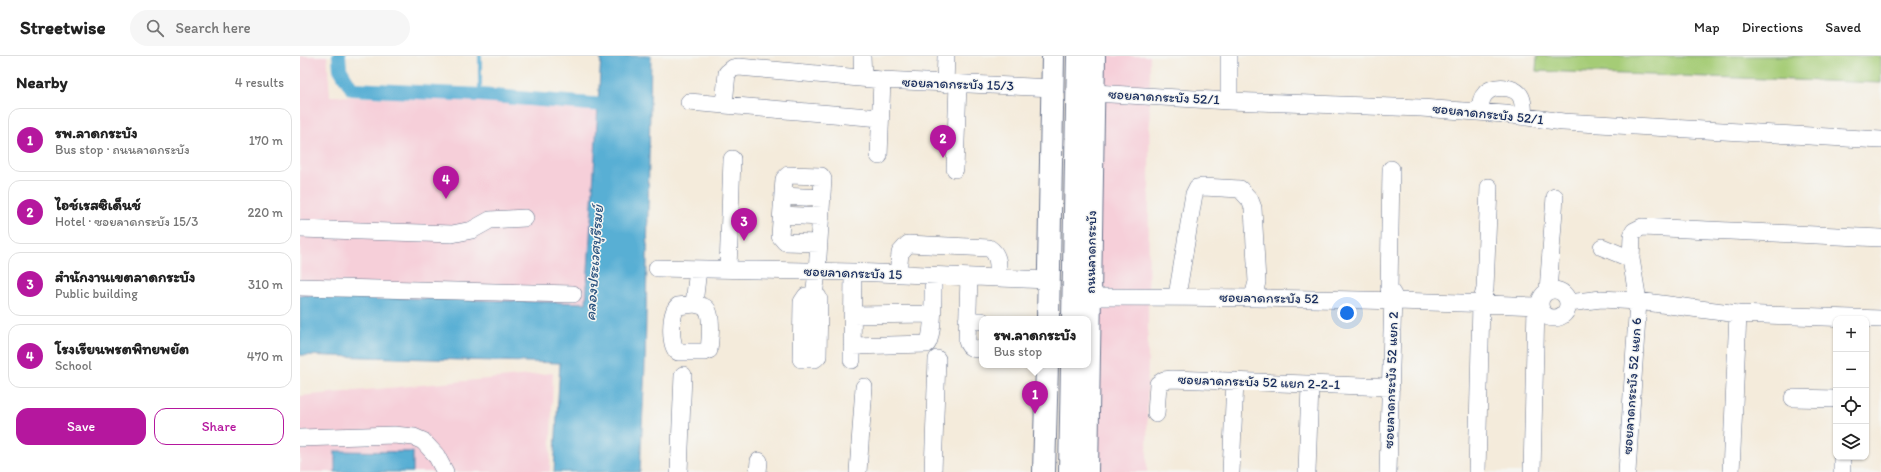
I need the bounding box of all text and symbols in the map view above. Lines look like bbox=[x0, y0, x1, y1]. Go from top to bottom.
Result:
search box bbox=[130, 10, 410, 46]
text: Streetwise bbox=[20, 16, 106, 39]
icon: search bbox=[144, 17, 166, 39]
text: Search here bbox=[176, 19, 251, 37]
text: Map bbox=[1694, 19, 1720, 36]
text: Directions bbox=[1742, 19, 1803, 36]
text: Saved bbox=[1825, 19, 1861, 36]
text: Nearby bbox=[16, 72, 68, 92]
street label: ซอยลาดกระบัง 15/3 bbox=[902, 74, 1015, 94]
text: 4 results bbox=[235, 75, 284, 90]
street label: ซอยลาดกระบัง 52/1 bbox=[1108, 86, 1221, 108]
street label: ซอยลาดกระบัง 52/1 bbox=[1432, 100, 1545, 128]
text: รพ.ลาดกระบัง bbox=[55, 124, 138, 142]
pin: 2 bbox=[930, 125, 956, 158]
text: 1 bbox=[27, 133, 33, 148]
text: 170 m bbox=[249, 133, 283, 148]
text: Bus stop · ถนนลาดกระบัง bbox=[55, 142, 190, 157]
pin: 4 bbox=[433, 166, 459, 199]
text: ไอช์เรสซิเด็นช์ bbox=[55, 196, 141, 214]
water label: คลองประเวศบุรีรมย์ bbox=[581, 203, 608, 322]
text: 2 bbox=[27, 205, 33, 220]
text: 220 m bbox=[247, 205, 283, 220]
pin: 3 bbox=[731, 208, 757, 241]
street label: ถนนลาดกระบัง bbox=[1082, 210, 1100, 294]
text: Hotel · ซอยลาดกระบัง 15/3 bbox=[55, 214, 198, 229]
street label: ซอยลาดกระบัง 15 bbox=[803, 263, 903, 283]
text: สำนักงานเขตลาดกระบัง bbox=[55, 268, 195, 286]
text: 3 bbox=[26, 277, 34, 292]
text: 310 m bbox=[248, 277, 283, 292]
text: Public building bbox=[55, 286, 138, 301]
street label: ซอยลาดกระบัง 52 bbox=[1219, 289, 1319, 307]
your location bbox=[1337, 303, 1357, 323]
street label: ซอยลาดกระบัง 52 แยก 2 bbox=[1380, 310, 1402, 449]
popup bbox=[979, 316, 1091, 368]
map controls bbox=[1833, 316, 1869, 460]
button: + bbox=[1833, 316, 1869, 352]
street label: ซอยลาดกระบัง 52 แยก 6 bbox=[1619, 317, 1645, 455]
text: รพ.ลาดกระบัง bbox=[994, 326, 1076, 344]
text: โรงเรียนพรตพิทยพยัต bbox=[55, 340, 189, 358]
text: Bus stop bbox=[994, 344, 1042, 359]
text: 4 bbox=[26, 349, 34, 364]
text: 470 m bbox=[247, 349, 283, 364]
button: − bbox=[1833, 352, 1869, 388]
text: School bbox=[55, 358, 92, 373]
street label: ซอยลาดกระบัง 52 แยก 2-2-1 bbox=[1178, 371, 1341, 393]
pin: 1 bbox=[1022, 381, 1048, 414]
button: locate bbox=[1833, 388, 1869, 424]
button: Save bbox=[16, 408, 146, 445]
button: Share bbox=[154, 408, 284, 445]
button: layers bbox=[1833, 424, 1869, 460]

